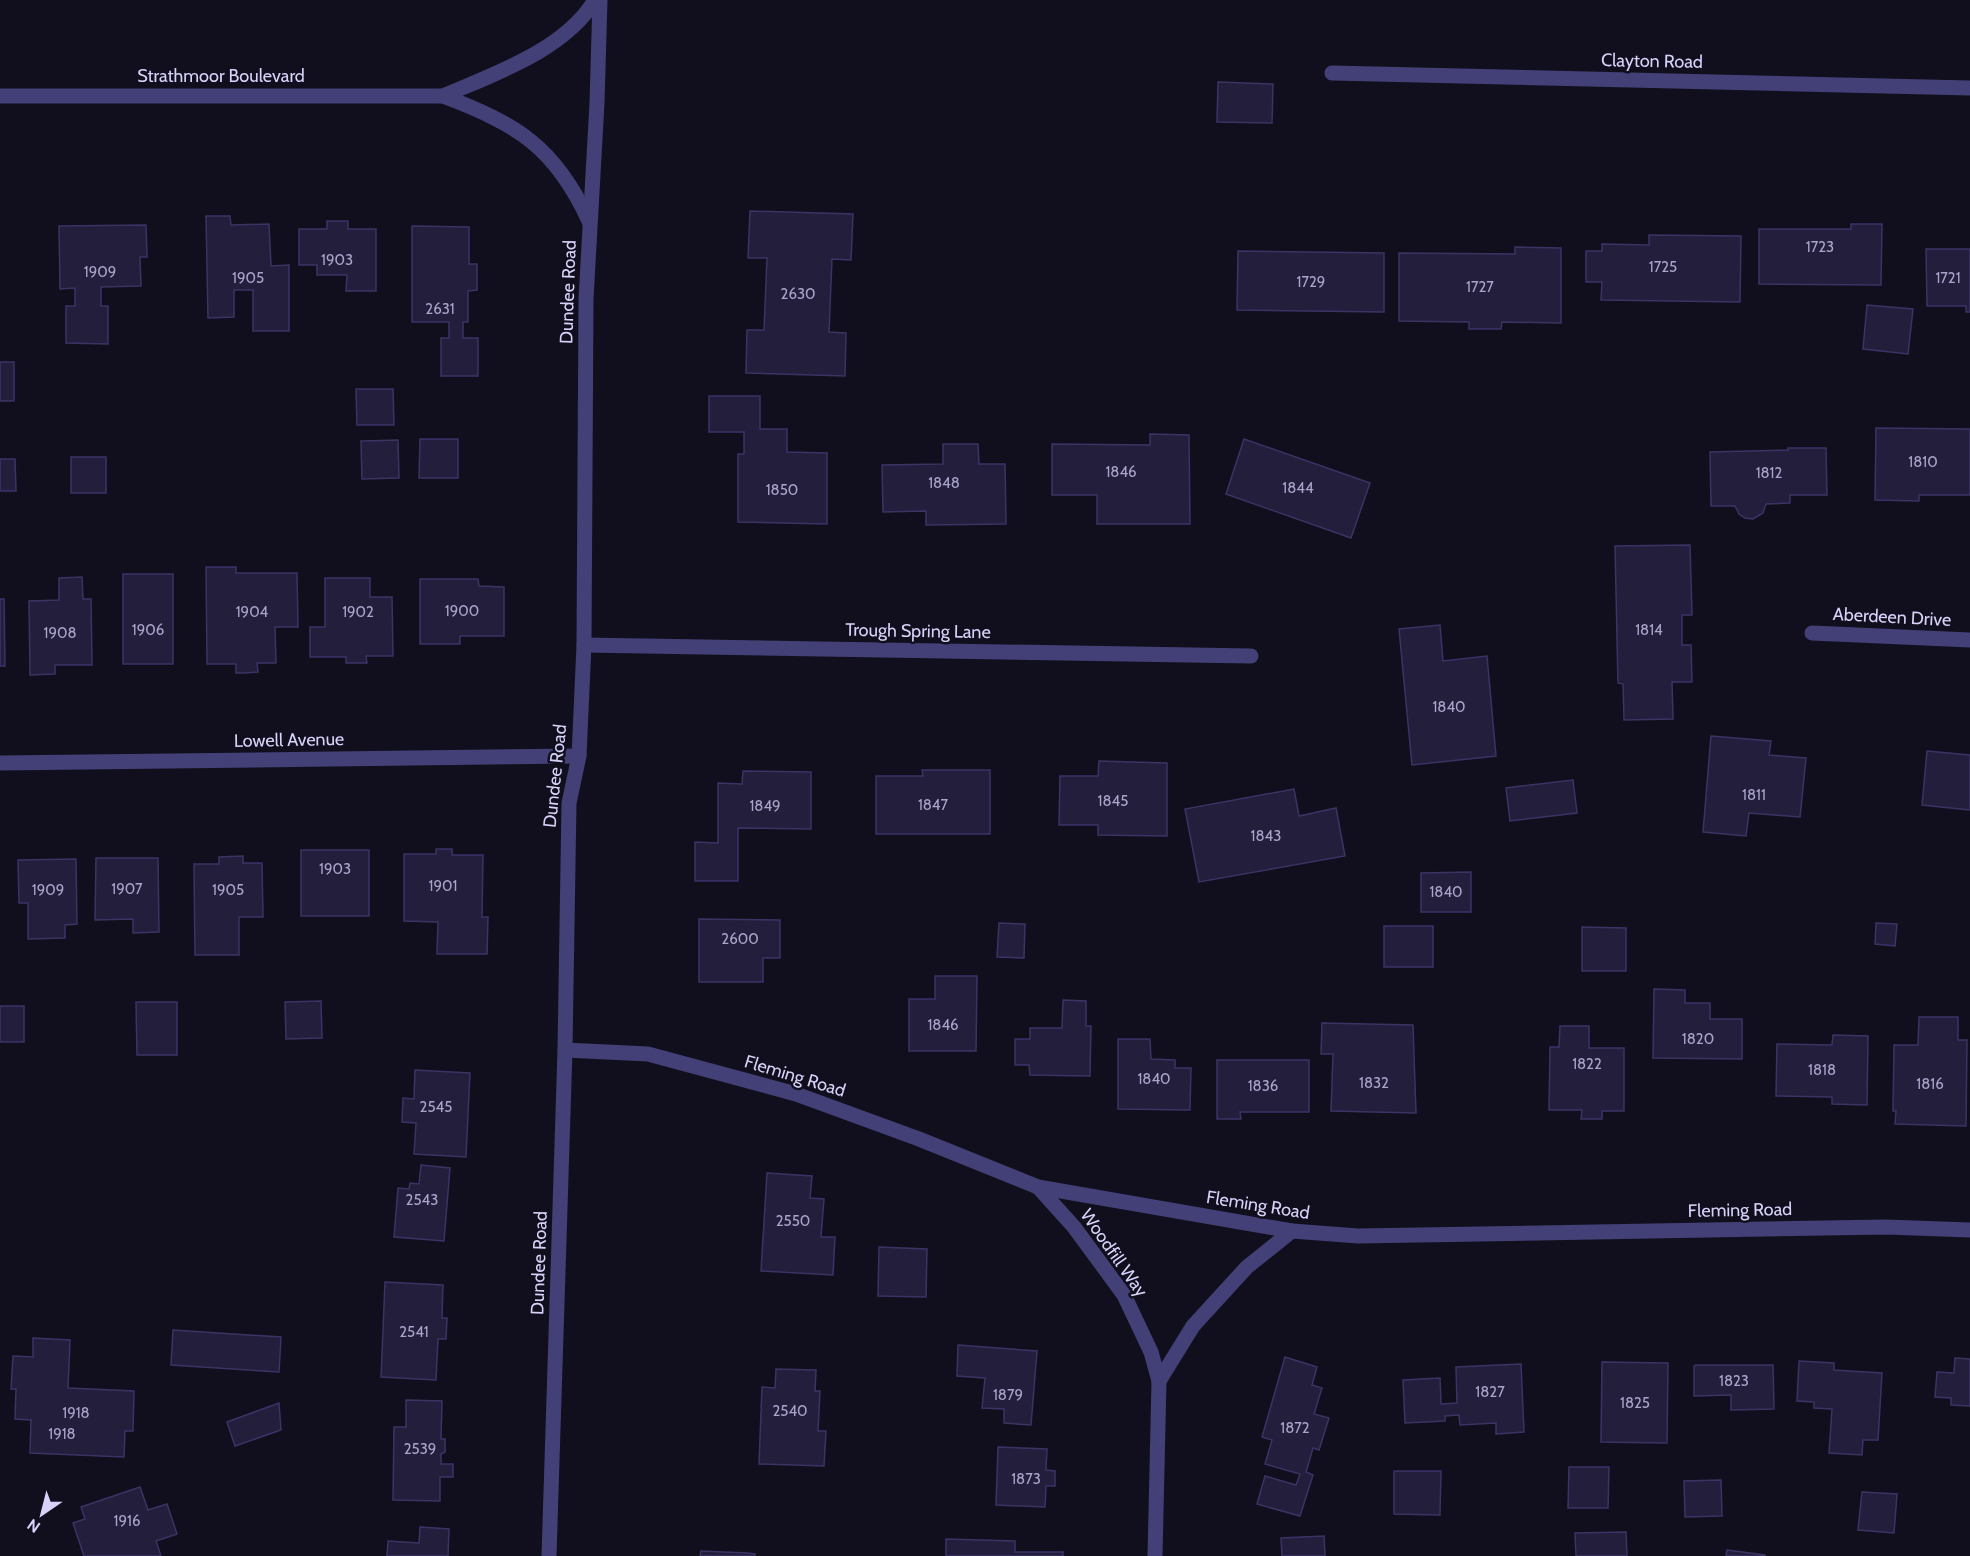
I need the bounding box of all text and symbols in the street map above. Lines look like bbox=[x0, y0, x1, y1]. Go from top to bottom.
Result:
street label: Clayton Road bbox=[1601, 49, 1703, 73]
street label: Strathmoor Boulevard bbox=[137, 65, 305, 87]
house number: 1723 bbox=[1806, 238, 1834, 256]
street label: Dundee Road bbox=[555, 240, 581, 344]
house number: 1903 bbox=[321, 251, 353, 269]
house number: 1725 bbox=[1649, 258, 1677, 276]
house number: 1909 bbox=[84, 263, 116, 281]
house number: 1905 bbox=[232, 269, 264, 287]
house number: 1721 bbox=[1935, 269, 1961, 287]
house number: 1729 bbox=[1297, 273, 1325, 291]
house number: 1727 bbox=[1466, 278, 1494, 296]
house number: 2630 bbox=[781, 285, 815, 303]
house number: 2631 bbox=[425, 300, 455, 318]
house number: 1810 bbox=[1908, 453, 1938, 471]
house number: 1846 bbox=[1105, 463, 1137, 481]
house number: 1812 bbox=[1756, 464, 1783, 482]
house number: 1848 bbox=[928, 474, 960, 492]
house number: 1844 bbox=[1282, 479, 1314, 497]
house number: 1850 bbox=[766, 481, 798, 499]
house number: 1900 bbox=[445, 602, 479, 620]
house number: 1904 bbox=[236, 603, 269, 621]
house number: 1902 bbox=[342, 603, 374, 621]
street label: Aberdeen Drive bbox=[1832, 603, 1952, 631]
street label: Trough Spring Lane bbox=[845, 619, 991, 643]
house number: 1906 bbox=[132, 621, 164, 639]
house number: 1814 bbox=[1635, 621, 1663, 639]
house number: 1908 bbox=[44, 624, 76, 642]
house number: 1840 bbox=[1432, 698, 1466, 716]
street label: Dundee Road bbox=[539, 723, 571, 829]
street label: Lowell Avenue bbox=[234, 728, 344, 752]
house number: 1811 bbox=[1742, 786, 1766, 804]
house number: 1845 bbox=[1098, 792, 1128, 810]
house number: 1847 bbox=[918, 796, 949, 814]
house number: 1849 bbox=[749, 797, 781, 815]
house number: 1843 bbox=[1251, 827, 1281, 845]
house number: 1903 bbox=[319, 860, 351, 878]
house number: 1901 bbox=[429, 877, 457, 895]
house number: 1907 bbox=[111, 880, 143, 898]
house number: 1909 bbox=[32, 881, 64, 899]
house number: 1905 bbox=[212, 881, 244, 899]
house number: 1840 bbox=[1429, 883, 1463, 901]
house number: 2600 bbox=[721, 930, 759, 948]
house number: 1846 bbox=[927, 1016, 959, 1034]
house number: 1820 bbox=[1682, 1030, 1714, 1048]
street label: Fleming Road bbox=[742, 1050, 848, 1102]
house number: 1822 bbox=[1572, 1055, 1602, 1073]
house number: 1818 bbox=[1808, 1061, 1836, 1079]
house number: 1840 bbox=[1137, 1070, 1171, 1088]
house number: 1832 bbox=[1359, 1074, 1389, 1092]
house number: 1816 bbox=[1916, 1075, 1944, 1093]
house number: 1836 bbox=[1248, 1077, 1278, 1095]
house number: 2545 bbox=[420, 1098, 452, 1116]
street label: Fleming Road bbox=[1205, 1186, 1311, 1224]
house number: 2543 bbox=[406, 1191, 438, 1209]
street label: Fleming Road bbox=[1688, 1198, 1792, 1222]
street label: Woodfill Way bbox=[1076, 1205, 1152, 1301]
street label: Dundee Road bbox=[526, 1211, 552, 1315]
house number: 2550 bbox=[776, 1212, 810, 1230]
house number: 2541 bbox=[399, 1323, 429, 1341]
house number: 1823 bbox=[1719, 1372, 1749, 1390]
house number: 1827 bbox=[1475, 1383, 1505, 1401]
house number: 1879 bbox=[993, 1386, 1023, 1404]
house number: 1825 bbox=[1620, 1394, 1650, 1412]
house number: 2540 bbox=[772, 1402, 808, 1420]
house number: 1918 bbox=[62, 1404, 90, 1422]
house number: 1872 bbox=[1280, 1419, 1310, 1437]
house number: 1918 bbox=[48, 1425, 76, 1443]
house number: 2539 bbox=[404, 1440, 436, 1458]
house number: 1873 bbox=[1011, 1470, 1041, 1488]
north arrow bbox=[12, 1484, 72, 1544]
house number: 1916 bbox=[114, 1512, 140, 1530]
text: N bbox=[24, 1515, 44, 1537]

